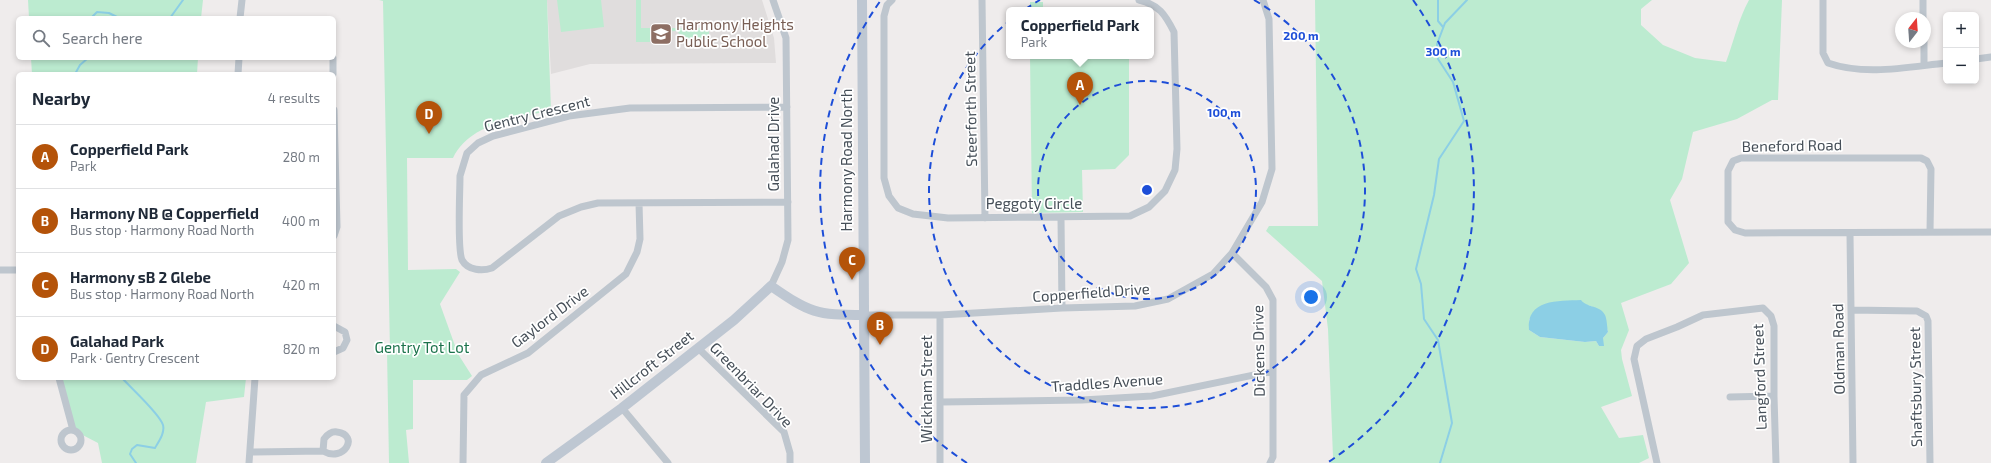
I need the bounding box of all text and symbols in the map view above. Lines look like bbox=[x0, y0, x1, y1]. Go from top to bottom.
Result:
popup bbox=[1006, 7, 1154, 59]
north arrow bbox=[1895, 12, 1931, 48]
map controls bbox=[1943, 12, 1979, 84]
button: + bbox=[1943, 12, 1979, 48]
place label: Harmony Heights Public School bbox=[676, 15, 794, 50]
search box bbox=[16, 16, 336, 60]
text: Copperfield Park bbox=[1021, 16, 1139, 34]
school or university icon: Harmony Heights Public School bbox=[648, 21, 674, 47]
icon: search bbox=[30, 27, 52, 49]
text: 200 m bbox=[1283, 28, 1319, 42]
text: Search here bbox=[62, 29, 143, 47]
text: Park bbox=[1021, 34, 1047, 50]
text: 300 m bbox=[1425, 44, 1461, 58]
button: − bbox=[1943, 48, 1979, 84]
street label: Steerforth Street bbox=[960, 51, 980, 167]
pin: A bbox=[1067, 72, 1093, 105]
text: Nearby bbox=[32, 88, 90, 108]
street label: Harmony Road North bbox=[837, 88, 855, 232]
text: 4 results bbox=[268, 90, 320, 106]
street label: Gentry Crescent bbox=[482, 91, 592, 135]
street label: Galahad Drive bbox=[764, 97, 782, 191]
pin: D bbox=[416, 101, 442, 134]
text: 100 m bbox=[1207, 105, 1241, 119]
street label: Beneford Road bbox=[1742, 135, 1842, 155]
text: Copperfield Park bbox=[70, 140, 189, 158]
text: A bbox=[41, 149, 49, 165]
text: 280 m bbox=[283, 149, 320, 165]
text: Park bbox=[70, 158, 97, 174]
centre of rings bbox=[1140, 183, 1154, 197]
street label: Peggoty Circle bbox=[986, 194, 1082, 212]
text: Harmony NB @ Copperfield bbox=[70, 204, 259, 222]
text: B bbox=[41, 213, 49, 229]
text: 400 m bbox=[282, 213, 320, 229]
text: Bus stop · Harmony Road North bbox=[70, 222, 254, 238]
pin: C bbox=[839, 247, 865, 280]
text: Harmony sB 2 Glebe bbox=[70, 268, 211, 286]
text: C bbox=[41, 277, 49, 293]
text: 420 m bbox=[283, 277, 320, 293]
street label: Copperfield Drive bbox=[1032, 279, 1150, 305]
street label: Gaylord Drive bbox=[507, 281, 592, 351]
text: Bus stop · Harmony Road North bbox=[70, 286, 254, 302]
your location bbox=[1301, 287, 1321, 307]
street label: Oldman Road bbox=[1828, 303, 1848, 395]
street label: Dickens Drive bbox=[1248, 305, 1268, 397]
pin: B bbox=[867, 312, 893, 345]
street label: Langford Street bbox=[1748, 323, 1770, 431]
street label: Hillcroft Street bbox=[606, 326, 697, 402]
street label: Shaftsbury Street bbox=[1905, 327, 1925, 447]
text: Galahad Park bbox=[70, 332, 164, 350]
street label: Wickham Street bbox=[917, 335, 935, 443]
park label: Gentry Tot Lot bbox=[374, 338, 470, 356]
street label: Greenbriar Drive bbox=[707, 338, 797, 431]
text: D bbox=[41, 341, 49, 357]
text: 820 m bbox=[283, 341, 320, 357]
text: Park · Gentry Crescent bbox=[70, 350, 199, 366]
street label: Traddles Avenue bbox=[1050, 369, 1163, 395]

